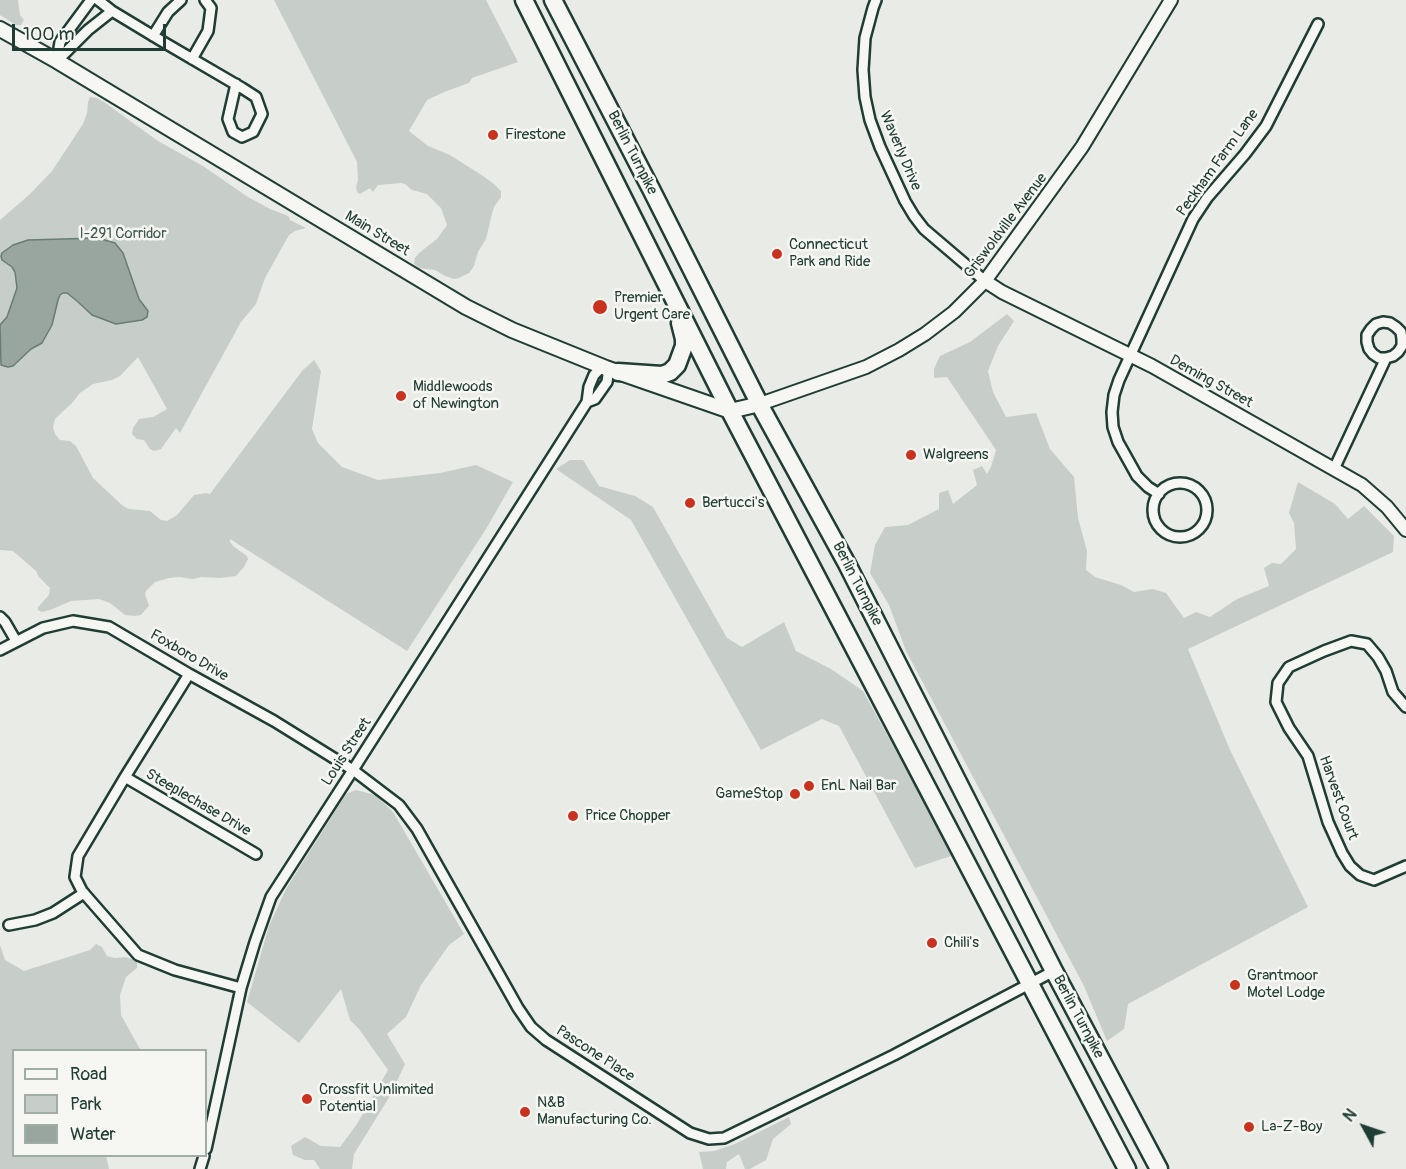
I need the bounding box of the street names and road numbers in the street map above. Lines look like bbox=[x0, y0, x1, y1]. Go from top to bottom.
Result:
street label: Peckham Farm Lane bbox=[1173, 106, 1263, 220]
street label: Berlin Turnpike bbox=[603, 108, 661, 198]
street label: Waverly Drive bbox=[875, 109, 925, 193]
street label: Griswoldville Avenue bbox=[961, 170, 1051, 282]
street label: Main Street bbox=[341, 208, 413, 260]
street label: Deming Street bbox=[1166, 352, 1256, 412]
street label: Berlin Turnpike bbox=[828, 539, 886, 629]
street label: Foxboro Drive bbox=[147, 626, 231, 686]
street label: Louis Street bbox=[318, 715, 376, 789]
street label: Harvest Court bbox=[1314, 753, 1362, 843]
street label: Steeplechase Drive bbox=[142, 766, 254, 840]
street label: Berlin Turnpike bbox=[1049, 972, 1107, 1062]
street label: Pascone Place bbox=[552, 1022, 638, 1086]

